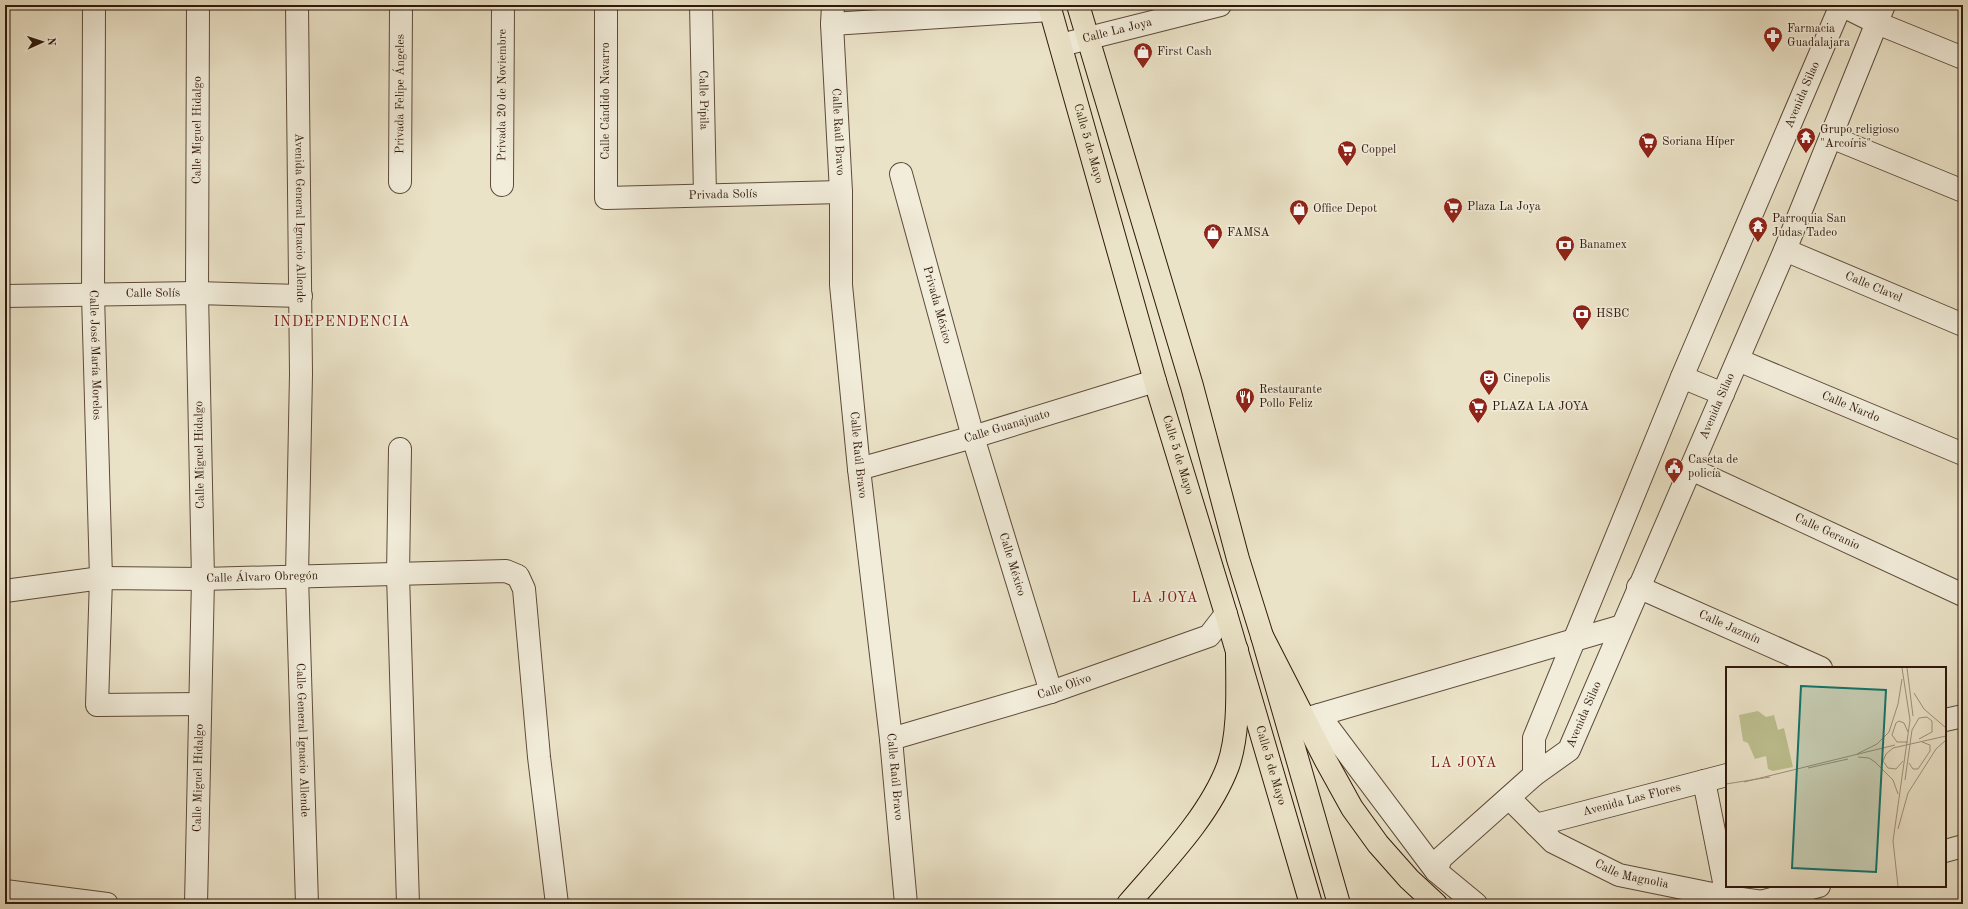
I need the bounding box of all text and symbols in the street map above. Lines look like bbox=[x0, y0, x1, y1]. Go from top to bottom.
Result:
street label: Calle La Joya bbox=[1081, 16, 1153, 45]
north arrow bbox=[22, 22, 62, 62]
place label: Farmacia Guadalajara bbox=[1787, 23, 1850, 49]
pharmacy icon: Farmacia Guadalajara bbox=[1762, 25, 1784, 53]
street label: Privada 20 de Noviembre bbox=[496, 28, 509, 161]
street label: Privada Felipe Ángeles bbox=[392, 34, 407, 154]
text: N bbox=[45, 37, 56, 47]
shop icon: First Cash bbox=[1132, 41, 1154, 69]
street label: Calle Cándido Navarro bbox=[600, 42, 612, 160]
place label: First Cash bbox=[1157, 46, 1212, 58]
street label: Avenida Silao bbox=[1783, 60, 1822, 130]
street label: Calle Pípila bbox=[696, 70, 710, 130]
street label: Calle Miguel Hidalgo bbox=[191, 76, 204, 184]
street label: Calle Raúl Bravo bbox=[829, 88, 846, 176]
street label: Calle 5 de Mayo bbox=[1071, 102, 1105, 185]
place label: Grupo religioso "Arcoíris" bbox=[1820, 124, 1899, 150]
temple icon: Grupo religioso "Arcoíris" bbox=[1795, 126, 1817, 154]
supermarket icon: Soriana Híper bbox=[1637, 131, 1659, 159]
street label: Avenida General Ignacio Allende bbox=[292, 133, 306, 303]
place label: Soriana Híper bbox=[1662, 136, 1735, 148]
supermarket icon: Coppel bbox=[1336, 139, 1358, 167]
place label: Coppel bbox=[1361, 144, 1396, 156]
street label: Privada Solís bbox=[688, 188, 758, 202]
supermarket icon: Plaza La Joya bbox=[1442, 196, 1464, 224]
shop icon: Office Depot bbox=[1288, 198, 1310, 226]
place label: Plaza La Joya bbox=[1467, 201, 1541, 213]
place label: Office Depot bbox=[1313, 203, 1377, 215]
place label: Parroquia San Judas Tadeo bbox=[1772, 213, 1847, 239]
temple icon: Parroquia San Judas Tadeo bbox=[1747, 215, 1769, 243]
shop icon: FAMSA bbox=[1202, 222, 1224, 250]
place label: FAMSA bbox=[1227, 227, 1270, 239]
bank icon: Banamex bbox=[1554, 234, 1576, 262]
place label: Banamex bbox=[1579, 239, 1627, 251]
street label: Privada México bbox=[921, 265, 953, 345]
street label: Calle Clavel bbox=[1843, 270, 1904, 305]
street label: Calle Solís bbox=[126, 287, 180, 300]
street label: Calle José María Morelos bbox=[87, 290, 103, 420]
bank icon: HSBC bbox=[1571, 303, 1593, 331]
place label: HSBC bbox=[1596, 308, 1629, 320]
district label: INDEPENDENCIA bbox=[274, 315, 410, 329]
theatre icon: Cinepolis bbox=[1478, 368, 1500, 396]
street label: Avenida Silao bbox=[1698, 371, 1737, 441]
place label: Cinepolis bbox=[1503, 373, 1550, 385]
place label: Restaurante Pollo Feliz bbox=[1259, 384, 1322, 410]
restaurant icon: Restaurante Pollo Feliz bbox=[1234, 386, 1256, 414]
street label: Calle Nardo bbox=[1820, 390, 1881, 424]
supermarket icon: PLAZA LA JOYA bbox=[1467, 396, 1489, 424]
street label: Calle Miguel Hidalgo bbox=[193, 401, 207, 509]
place label: PLAZA LA JOYA bbox=[1492, 401, 1589, 413]
street label: Calle Guanajuato bbox=[963, 408, 1051, 445]
street label: Calle Raúl Bravo bbox=[847, 411, 868, 499]
street label: Calle 5 de Mayo bbox=[1160, 414, 1195, 496]
place label: Caseta de policía bbox=[1688, 454, 1738, 480]
public building icon: Caseta de policía bbox=[1663, 456, 1685, 484]
street label: Calle Geranio bbox=[1793, 512, 1861, 552]
street label: Calle México bbox=[997, 531, 1027, 598]
street label: Calle Álvaro Obregón bbox=[206, 569, 319, 585]
district label: LA JOYA bbox=[1132, 591, 1198, 605]
street label: Calle Jazmín bbox=[1697, 609, 1763, 647]
street label: Calle General Ignacio Allende bbox=[294, 663, 310, 817]
inset map bbox=[1726, 667, 1946, 887]
street label: Calle Olivo bbox=[1036, 672, 1093, 702]
street label: Avenida Silao bbox=[1565, 680, 1604, 750]
street label: Calle Miguel Hidalgo bbox=[192, 724, 206, 832]
street label: Calle 5 de Mayo bbox=[1253, 724, 1288, 807]
street label: Calle Raúl Bravo bbox=[884, 733, 904, 821]
district label: LA JOYA bbox=[1431, 756, 1497, 770]
street label: Avenida Las Flores bbox=[1582, 781, 1682, 818]
street label: Calle Magnolia bbox=[1593, 858, 1670, 891]

